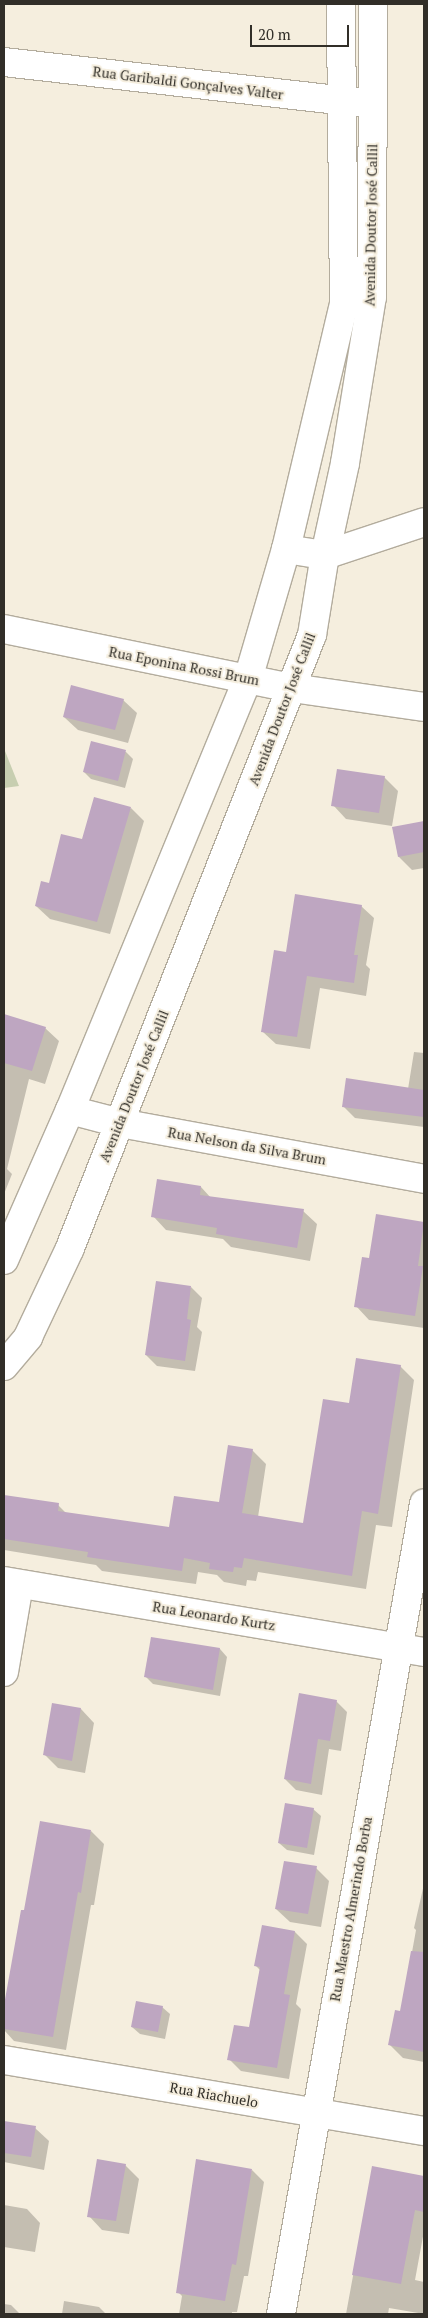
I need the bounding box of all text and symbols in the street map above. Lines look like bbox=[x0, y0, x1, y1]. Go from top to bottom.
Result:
scale bar bbox=[253, 15, 352, 47]
text: 20 m bbox=[258, 24, 291, 44]
street label: Rua Garibaldi Gonçalves Valter bbox=[92, 63, 284, 103]
street label: Avenida Doutor José Callil bbox=[361, 144, 381, 306]
street label: Avenida Doutor José Callil bbox=[245, 630, 319, 788]
street label: Rua Eponina Rossi Brum bbox=[107, 643, 261, 689]
street label: Avenida Doutor José Callil bbox=[96, 1007, 172, 1165]
street label: Rua Nelson da Silva Brum bbox=[167, 1124, 327, 1168]
street label: Rua Leonardo Kurtz bbox=[151, 1598, 277, 1634]
street label: Rua Maestro Almerindo Borba bbox=[326, 1815, 376, 2003]
street label: Rua Riachuelo bbox=[169, 2079, 259, 2111]

